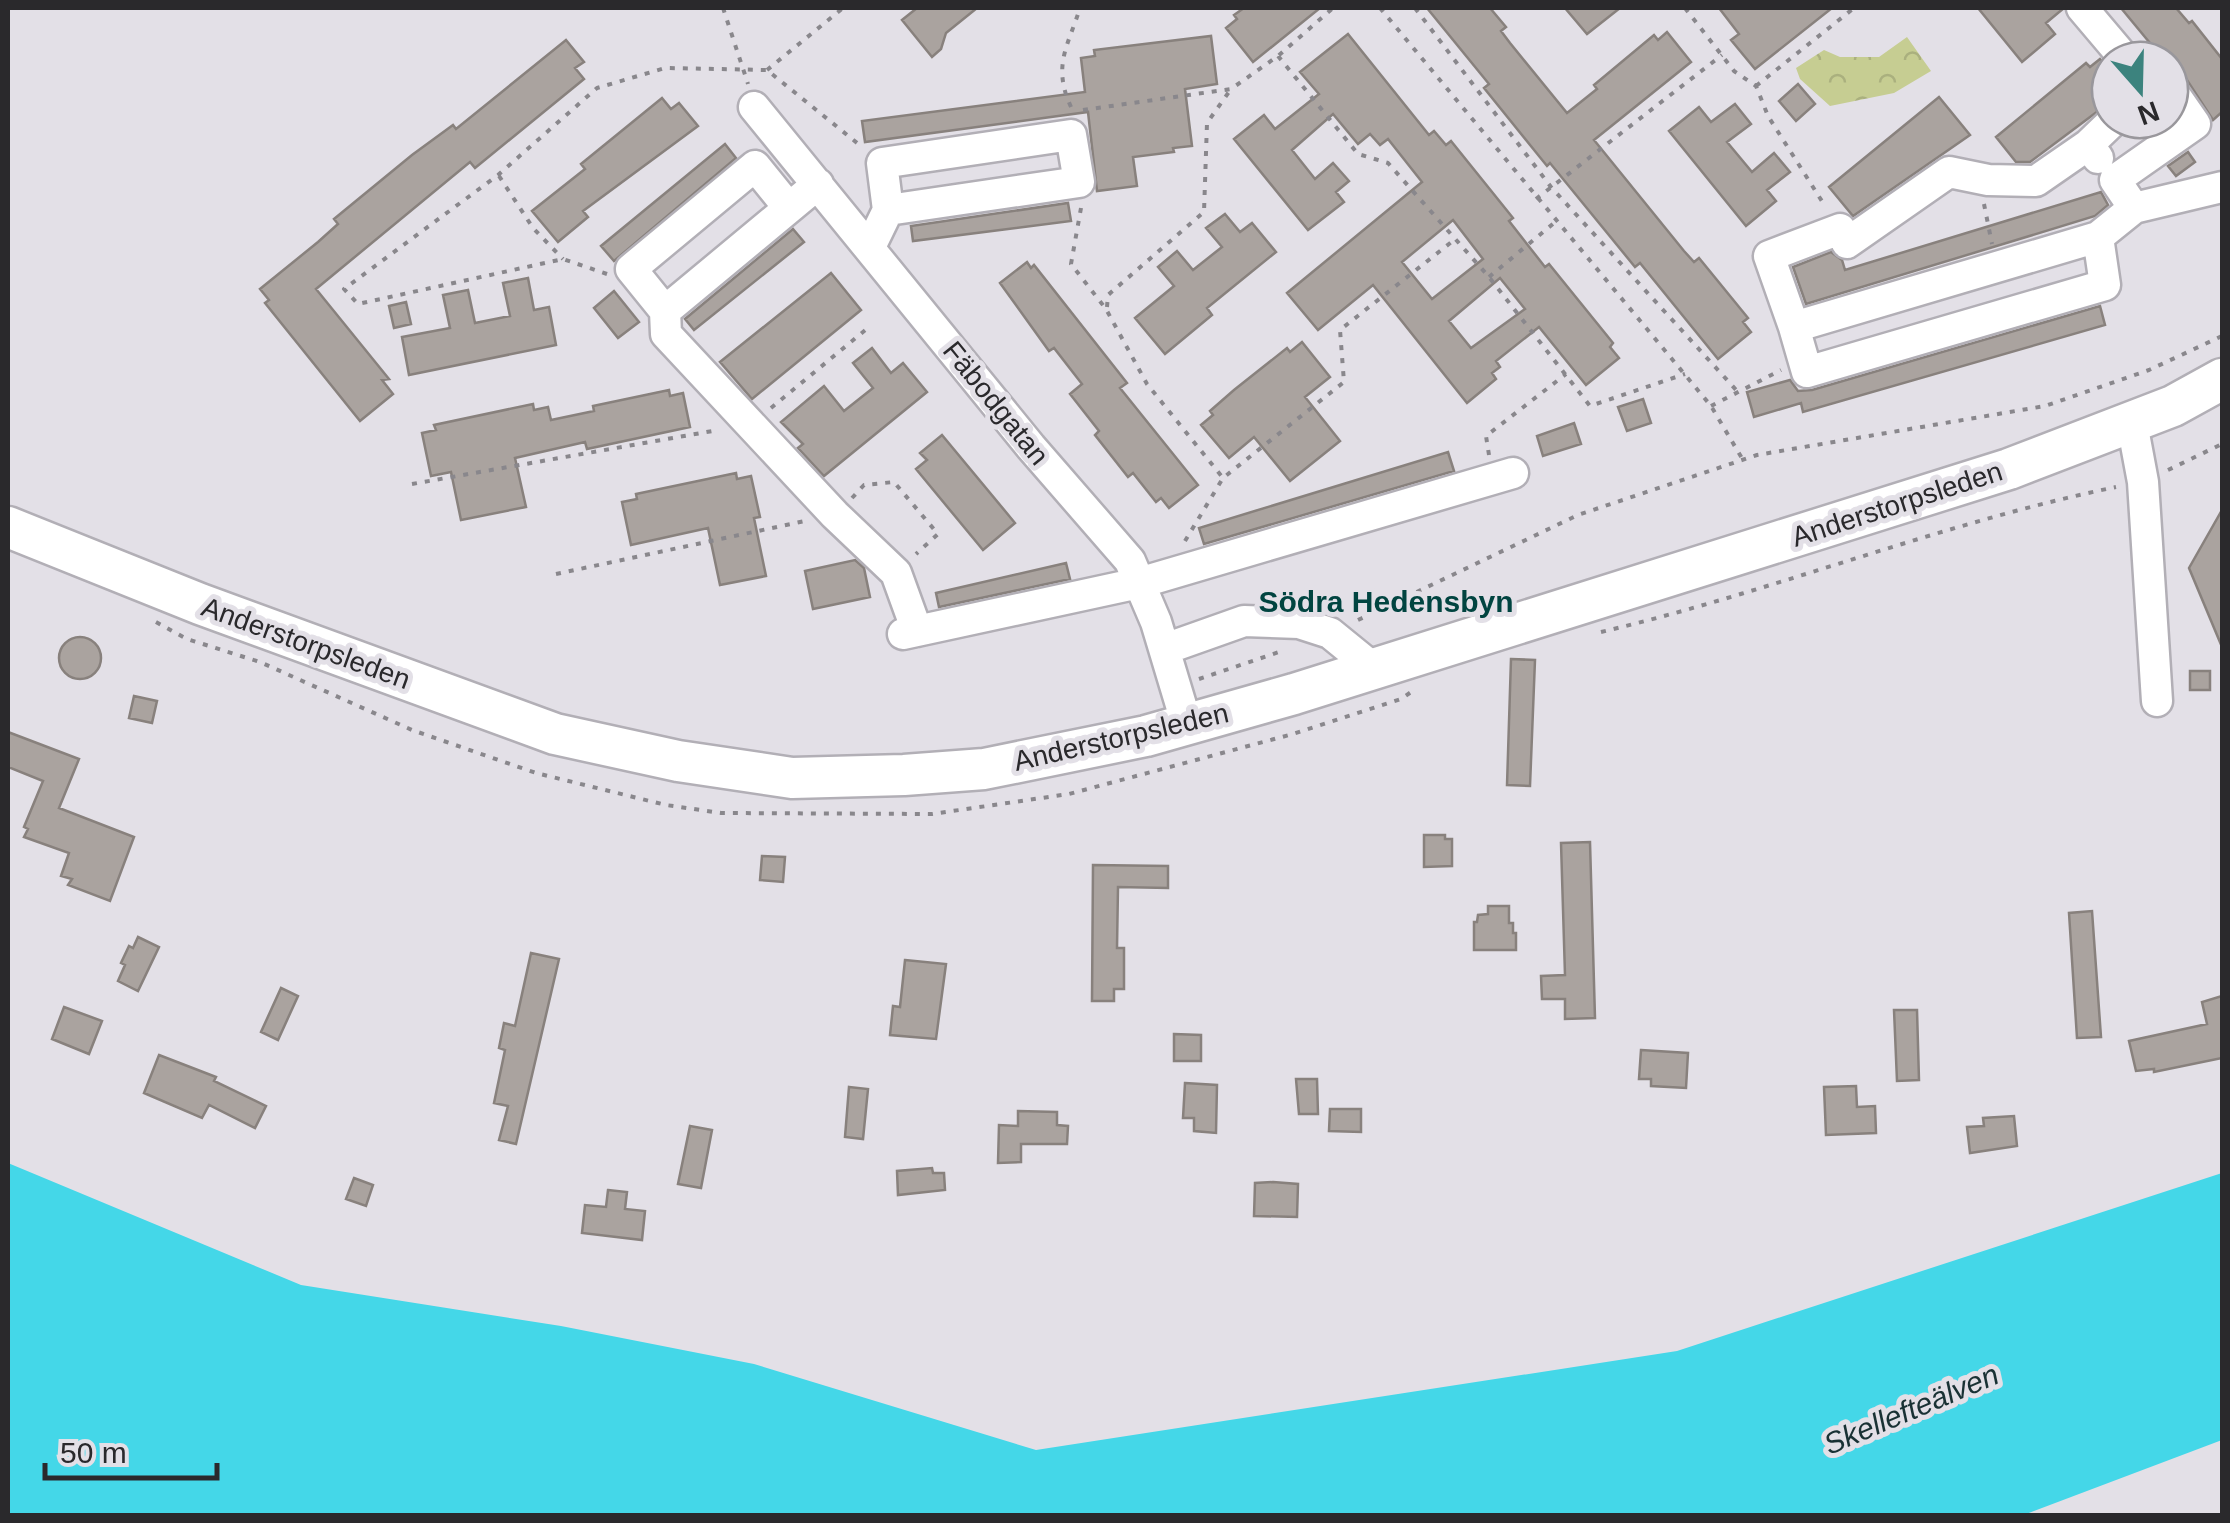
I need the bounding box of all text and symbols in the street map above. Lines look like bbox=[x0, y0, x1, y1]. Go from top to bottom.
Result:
north arrow bbox=[2090, 40, 2190, 140]
text: N bbox=[2134, 95, 2163, 131]
street label: Fäbodgatan bbox=[937, 335, 1055, 471]
street label: Anderstorpsleden bbox=[1788, 455, 2006, 553]
district label: Södra Hedensbyn bbox=[1258, 585, 1514, 618]
street label: Anderstorpsleden bbox=[198, 591, 414, 695]
street label: Anderstorpsleden bbox=[1011, 697, 1231, 777]
water label: Skellefteälven bbox=[1819, 1357, 2003, 1461]
scale bar bbox=[45, 1418, 218, 1480]
text: 50 m bbox=[60, 1436, 127, 1469]

